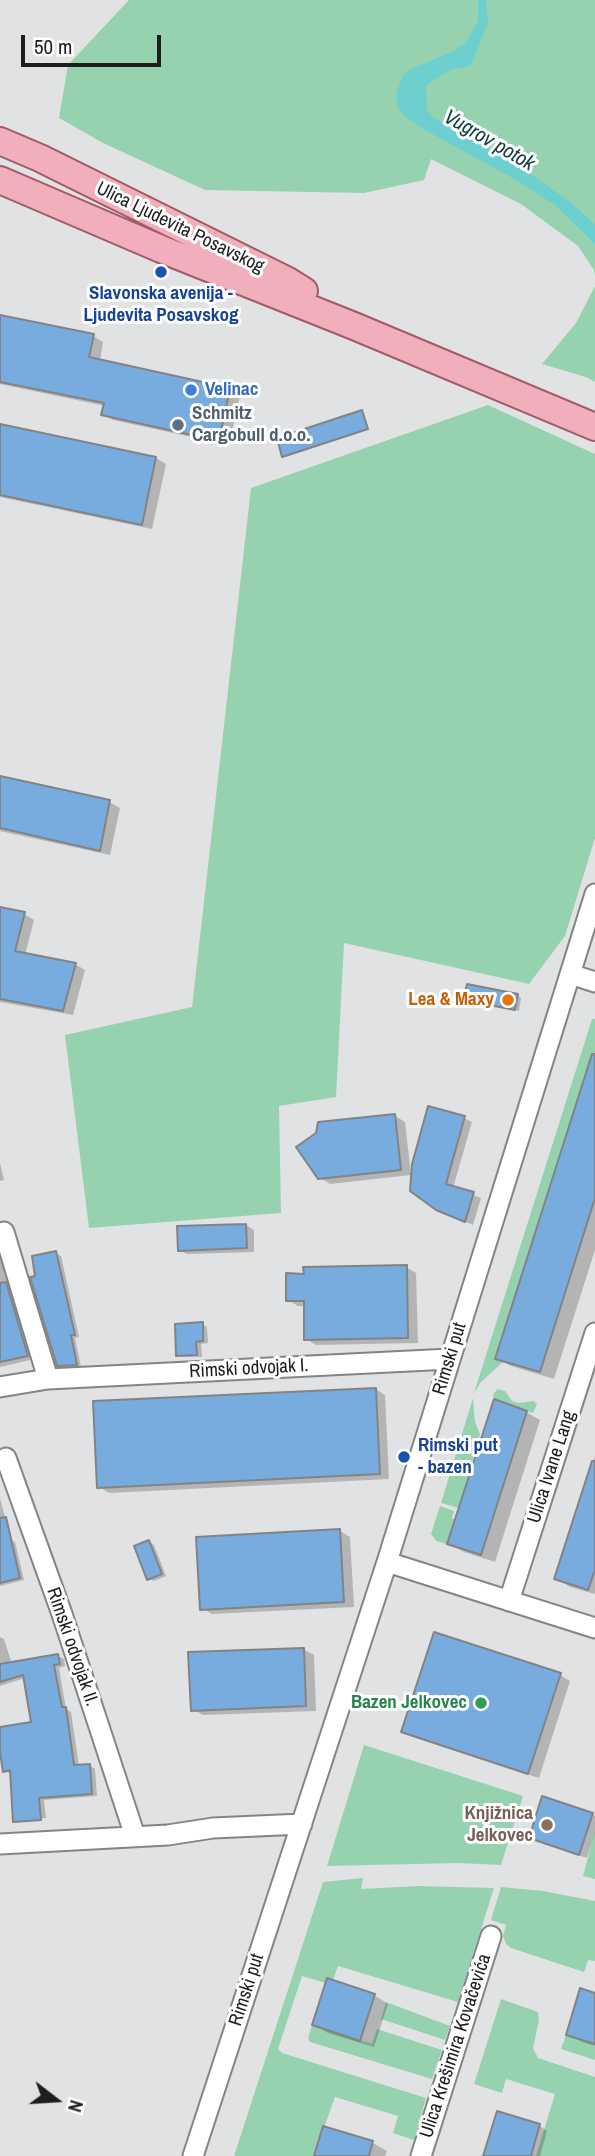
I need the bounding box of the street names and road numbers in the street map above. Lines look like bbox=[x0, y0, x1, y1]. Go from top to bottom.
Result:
street label: Ulica Ljudevita Posavskog bbox=[92, 178, 268, 278]
street label: Rimski put bbox=[428, 1320, 472, 1398]
street label: Rimski odvojak I. bbox=[189, 1354, 309, 1384]
street label: Ulica Ivane Lang bbox=[523, 1408, 581, 1526]
street label: Rimski odvojak II. bbox=[41, 1585, 103, 1709]
street label: Rimski put bbox=[225, 1951, 269, 2029]
street label: Ulica Krešimira Kovačevića bbox=[415, 1951, 497, 2141]

